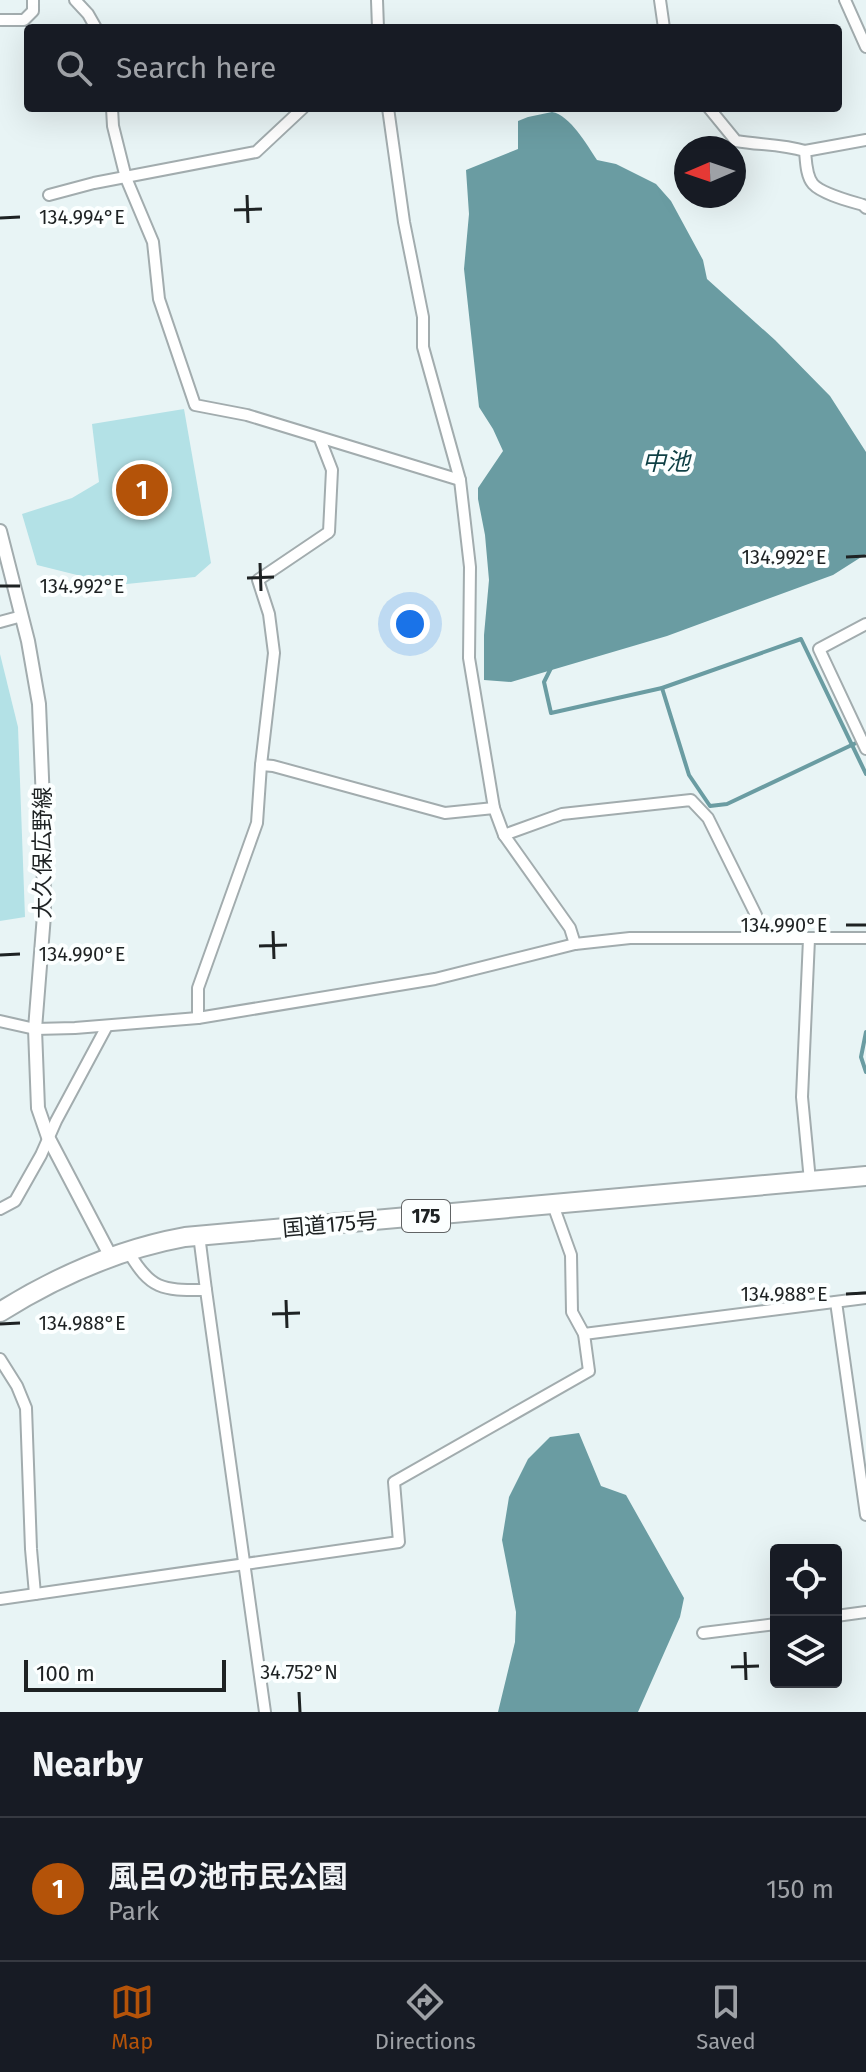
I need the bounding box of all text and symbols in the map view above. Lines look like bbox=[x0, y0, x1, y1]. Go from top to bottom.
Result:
search box bbox=[24, 24, 842, 112]
icon: search bbox=[52, 46, 96, 90]
text: Search here bbox=[116, 50, 276, 86]
north arrow bbox=[674, 136, 746, 208]
text: 134.994°E bbox=[39, 205, 125, 229]
water label: 中池 bbox=[642, 448, 692, 476]
pin: 1 bbox=[116, 460, 168, 520]
text: 134.992°E bbox=[741, 545, 827, 569]
text: 134.992°E bbox=[39, 574, 125, 598]
your location bbox=[390, 604, 430, 644]
street label: 大久保広野線 bbox=[29, 787, 56, 919]
text: 134.990°E bbox=[741, 913, 827, 937]
text: 134.990°E bbox=[39, 942, 125, 966]
road number: 175 bbox=[402, 1200, 450, 1232]
street label: 国道175号 bbox=[281, 1207, 379, 1242]
text: 134.988°E bbox=[740, 1282, 828, 1306]
text: 134.988°E bbox=[38, 1311, 126, 1335]
map controls bbox=[770, 1544, 842, 1688]
button: locate bbox=[770, 1544, 842, 1616]
button: layers bbox=[770, 1616, 842, 1688]
scale bar bbox=[24, 1656, 226, 1692]
text: 100 m bbox=[36, 1660, 95, 1687]
text: 34.752°N bbox=[260, 1660, 338, 1684]
text: Nearby bbox=[32, 1744, 143, 1785]
text: 風呂の池市民公園 bbox=[108, 1859, 348, 1895]
text: 1 bbox=[52, 1874, 64, 1905]
text: 150 m bbox=[766, 1874, 834, 1905]
text: Park bbox=[108, 1896, 159, 1927]
tab: Map bbox=[110, 1980, 154, 2055]
tab: Directions bbox=[375, 1980, 476, 2055]
tab: Saved bbox=[696, 1980, 756, 2055]

